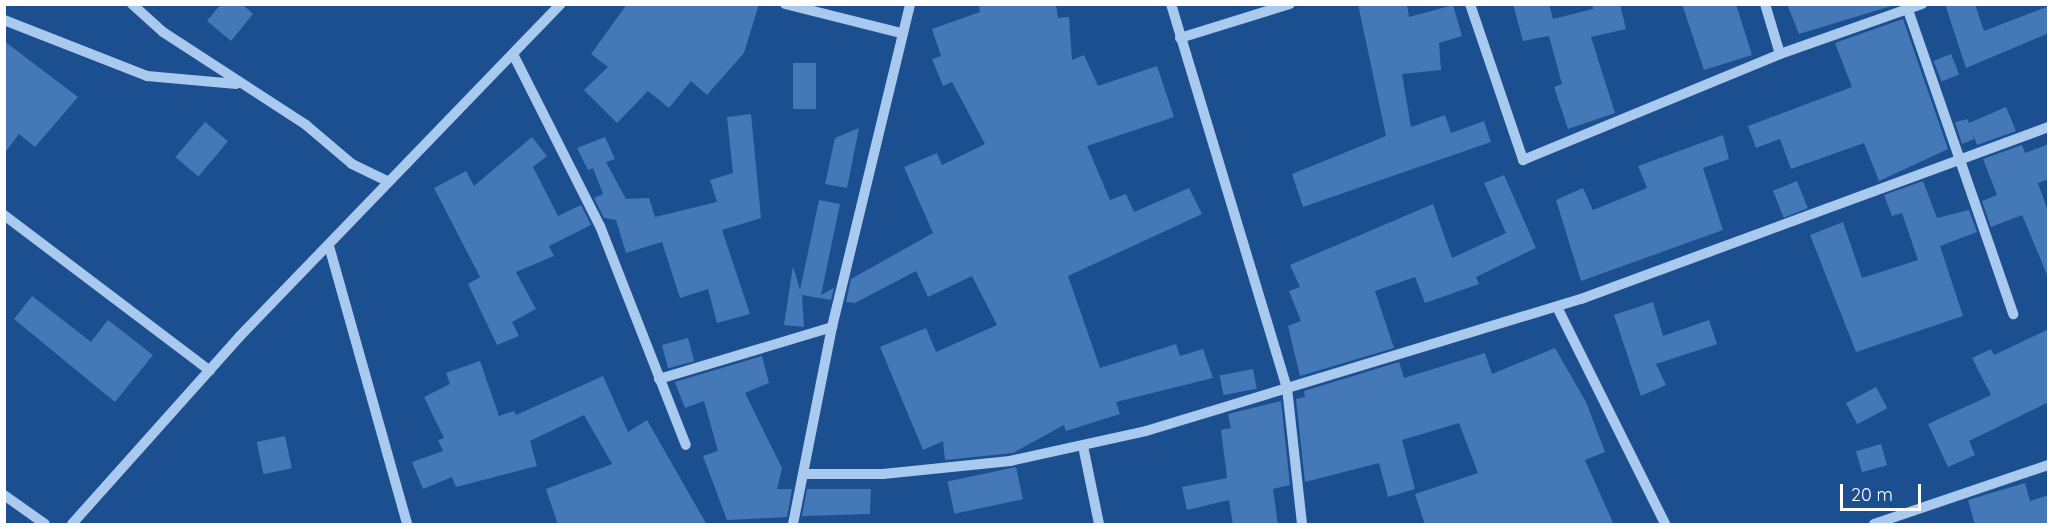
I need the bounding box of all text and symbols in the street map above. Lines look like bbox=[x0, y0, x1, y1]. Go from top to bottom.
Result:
scale bar bbox=[1843, 472, 1924, 510]
text: 20 m bbox=[1851, 483, 1893, 506]

